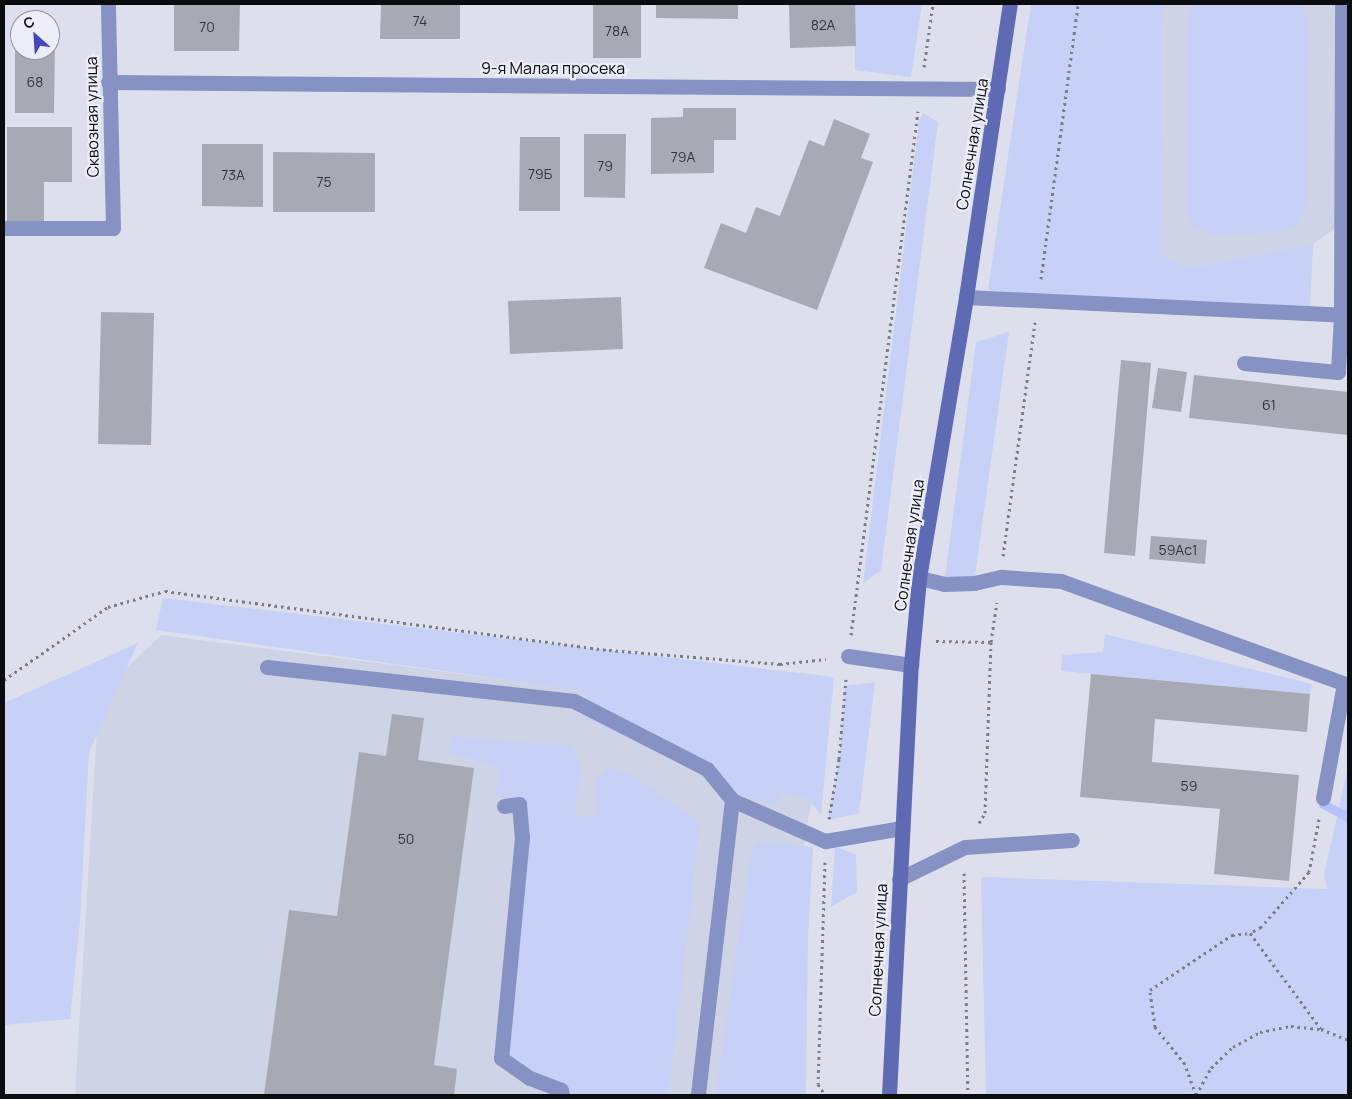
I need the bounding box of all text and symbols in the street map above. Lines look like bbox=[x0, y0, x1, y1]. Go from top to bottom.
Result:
north arrow bbox=[10, 10, 60, 60]
text: С bbox=[20, 11, 37, 33]
house number: 74 bbox=[413, 13, 427, 29]
house number: 82А bbox=[811, 17, 835, 33]
house number: 70 bbox=[199, 19, 215, 35]
house number: 78А bbox=[605, 23, 629, 39]
street label: Сквозная улица bbox=[81, 56, 103, 178]
street label: 9-я Малая просека bbox=[481, 58, 625, 78]
house number: 68 bbox=[27, 74, 43, 90]
street label: Солнечная улица bbox=[952, 77, 992, 211]
house number: 79А bbox=[671, 149, 695, 165]
house number: 79 bbox=[597, 158, 613, 174]
house number: 79Б bbox=[528, 166, 552, 182]
house number: 73А bbox=[221, 167, 245, 183]
house number: 75 bbox=[316, 174, 332, 190]
house number: 61 bbox=[1262, 397, 1276, 413]
street label: Солнечная улица bbox=[890, 478, 928, 612]
house number: 59Ас1 bbox=[1159, 542, 1197, 558]
house number: 59 bbox=[1181, 778, 1197, 794]
house number: 50 bbox=[398, 831, 414, 847]
street label: Солнечная улица bbox=[865, 883, 891, 1017]

